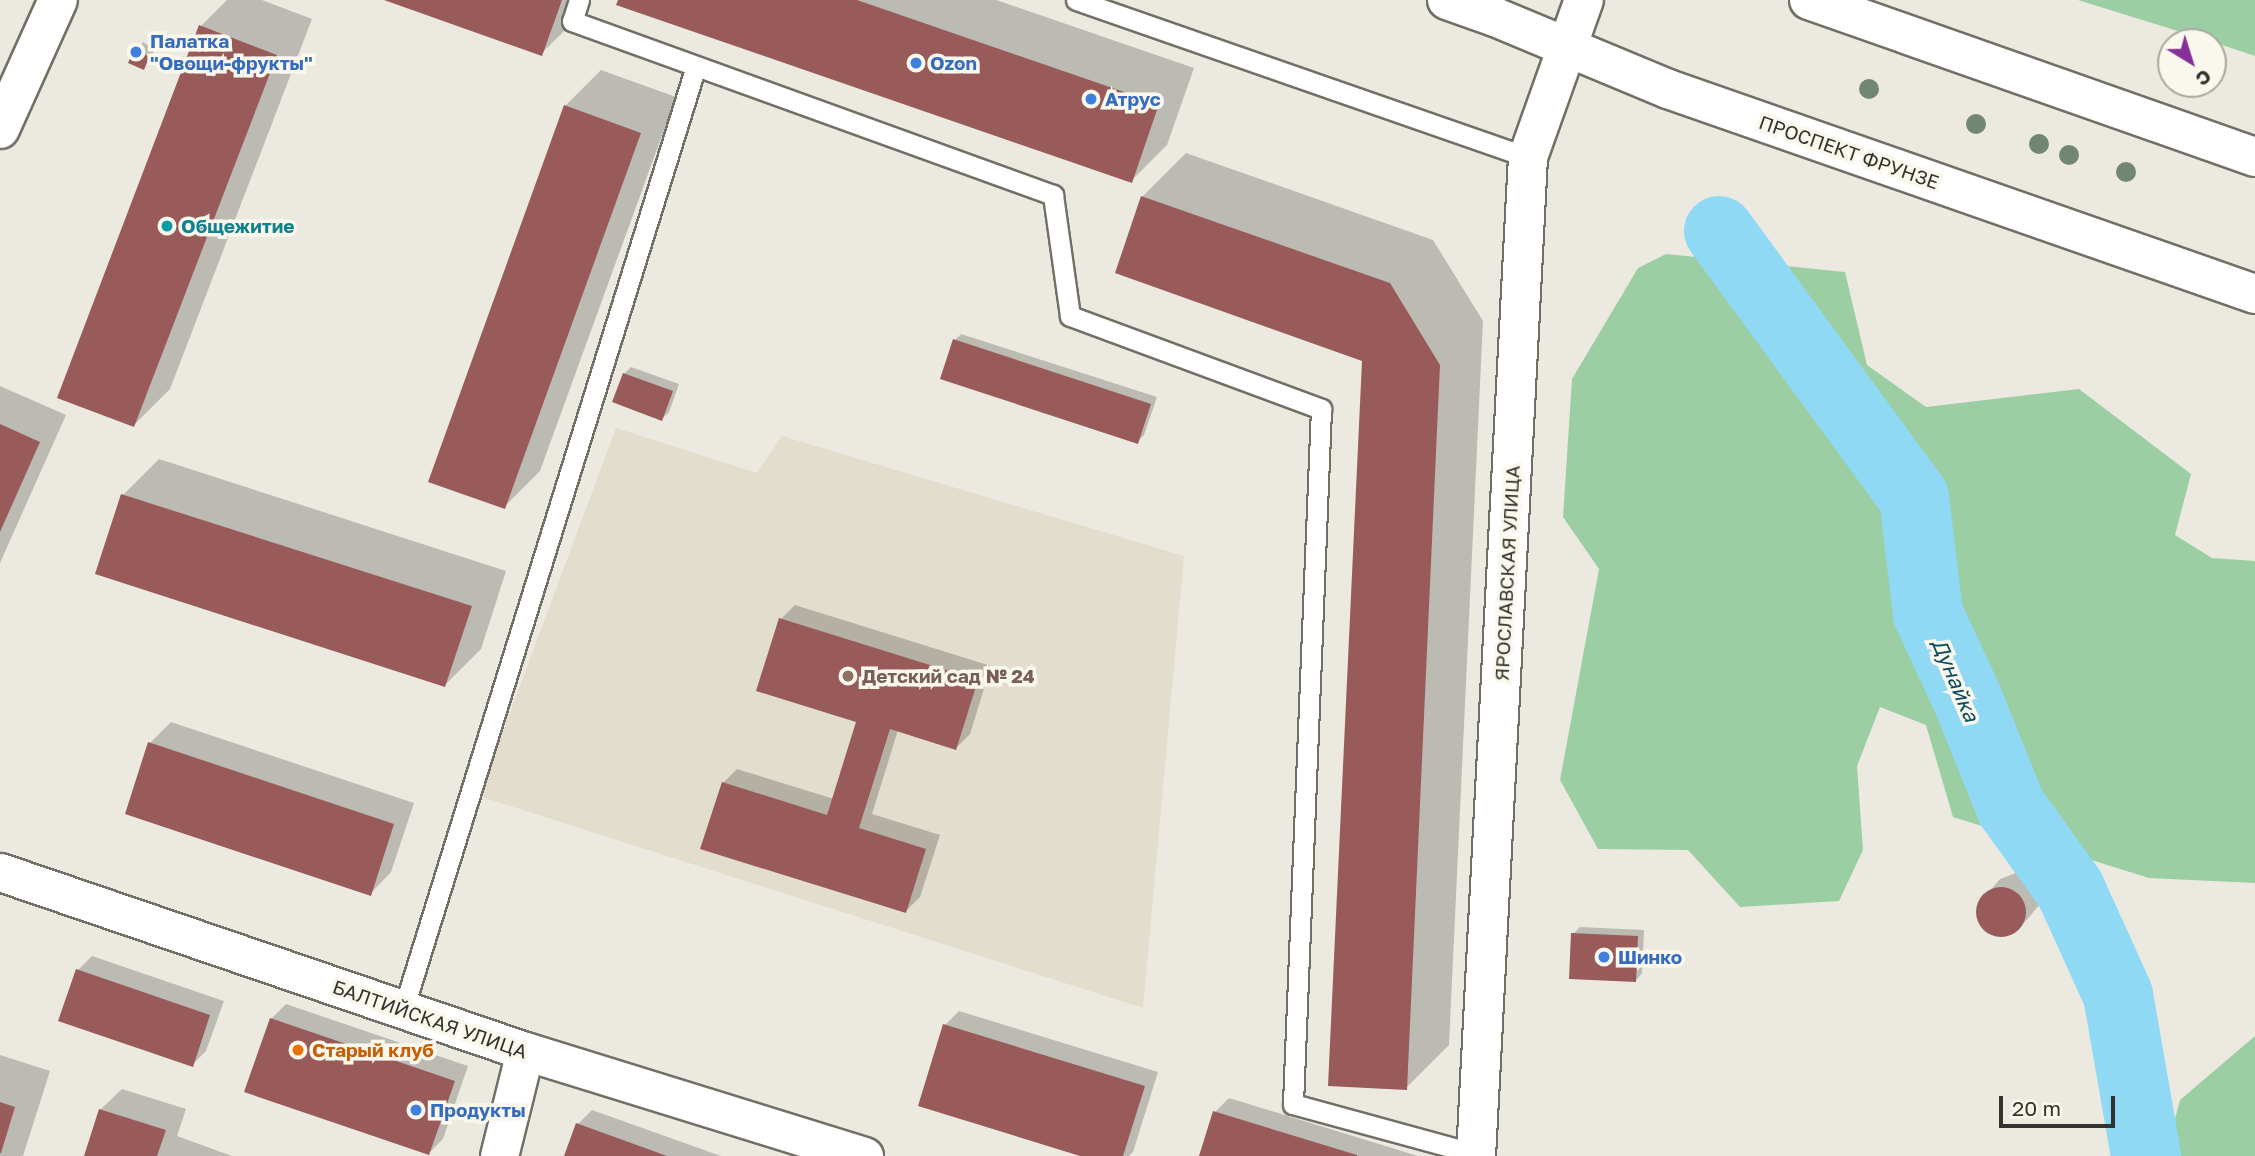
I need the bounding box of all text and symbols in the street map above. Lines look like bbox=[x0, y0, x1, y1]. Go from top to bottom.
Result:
north arrow bbox=[2157, 28, 2227, 98]
place label: Палатка "Овощи-фрукты" bbox=[150, 30, 313, 74]
marker: Палатка "Овощи-фрукты" bbox=[128, 44, 144, 60]
place label: Ozon bbox=[930, 52, 977, 74]
marker: Ozon bbox=[908, 55, 924, 71]
text: С bbox=[2192, 65, 2216, 92]
place label: Атрус bbox=[1105, 88, 1161, 110]
marker: Атрус bbox=[1083, 91, 1099, 107]
street label: ПРОСПЕКТ ФРУНЗЕ bbox=[1756, 110, 1942, 194]
place label: Общежитие bbox=[181, 215, 294, 237]
marker: Общежитие bbox=[159, 218, 175, 234]
street label: ЯРОСЛАВСКАЯ УЛИЦА bbox=[1490, 465, 1524, 681]
water label: Дунайка bbox=[1927, 635, 1985, 725]
place label: Детский сад № 24 bbox=[862, 665, 1035, 687]
marker: Детский сад № 24 bbox=[840, 668, 856, 684]
place label: Шинко bbox=[1618, 946, 1682, 968]
marker: Шинко bbox=[1596, 949, 1612, 965]
street label: БАЛТИЙСКАЯ УЛИЦА bbox=[330, 975, 530, 1063]
place label: Старый клуб bbox=[312, 1039, 434, 1061]
marker: Старый клуб bbox=[290, 1042, 306, 1058]
scale bar bbox=[2003, 1082, 2118, 1126]
text: 20 m bbox=[2012, 1095, 2061, 1121]
place label: Продукты bbox=[430, 1099, 526, 1121]
marker: Продукты bbox=[408, 1102, 424, 1118]

